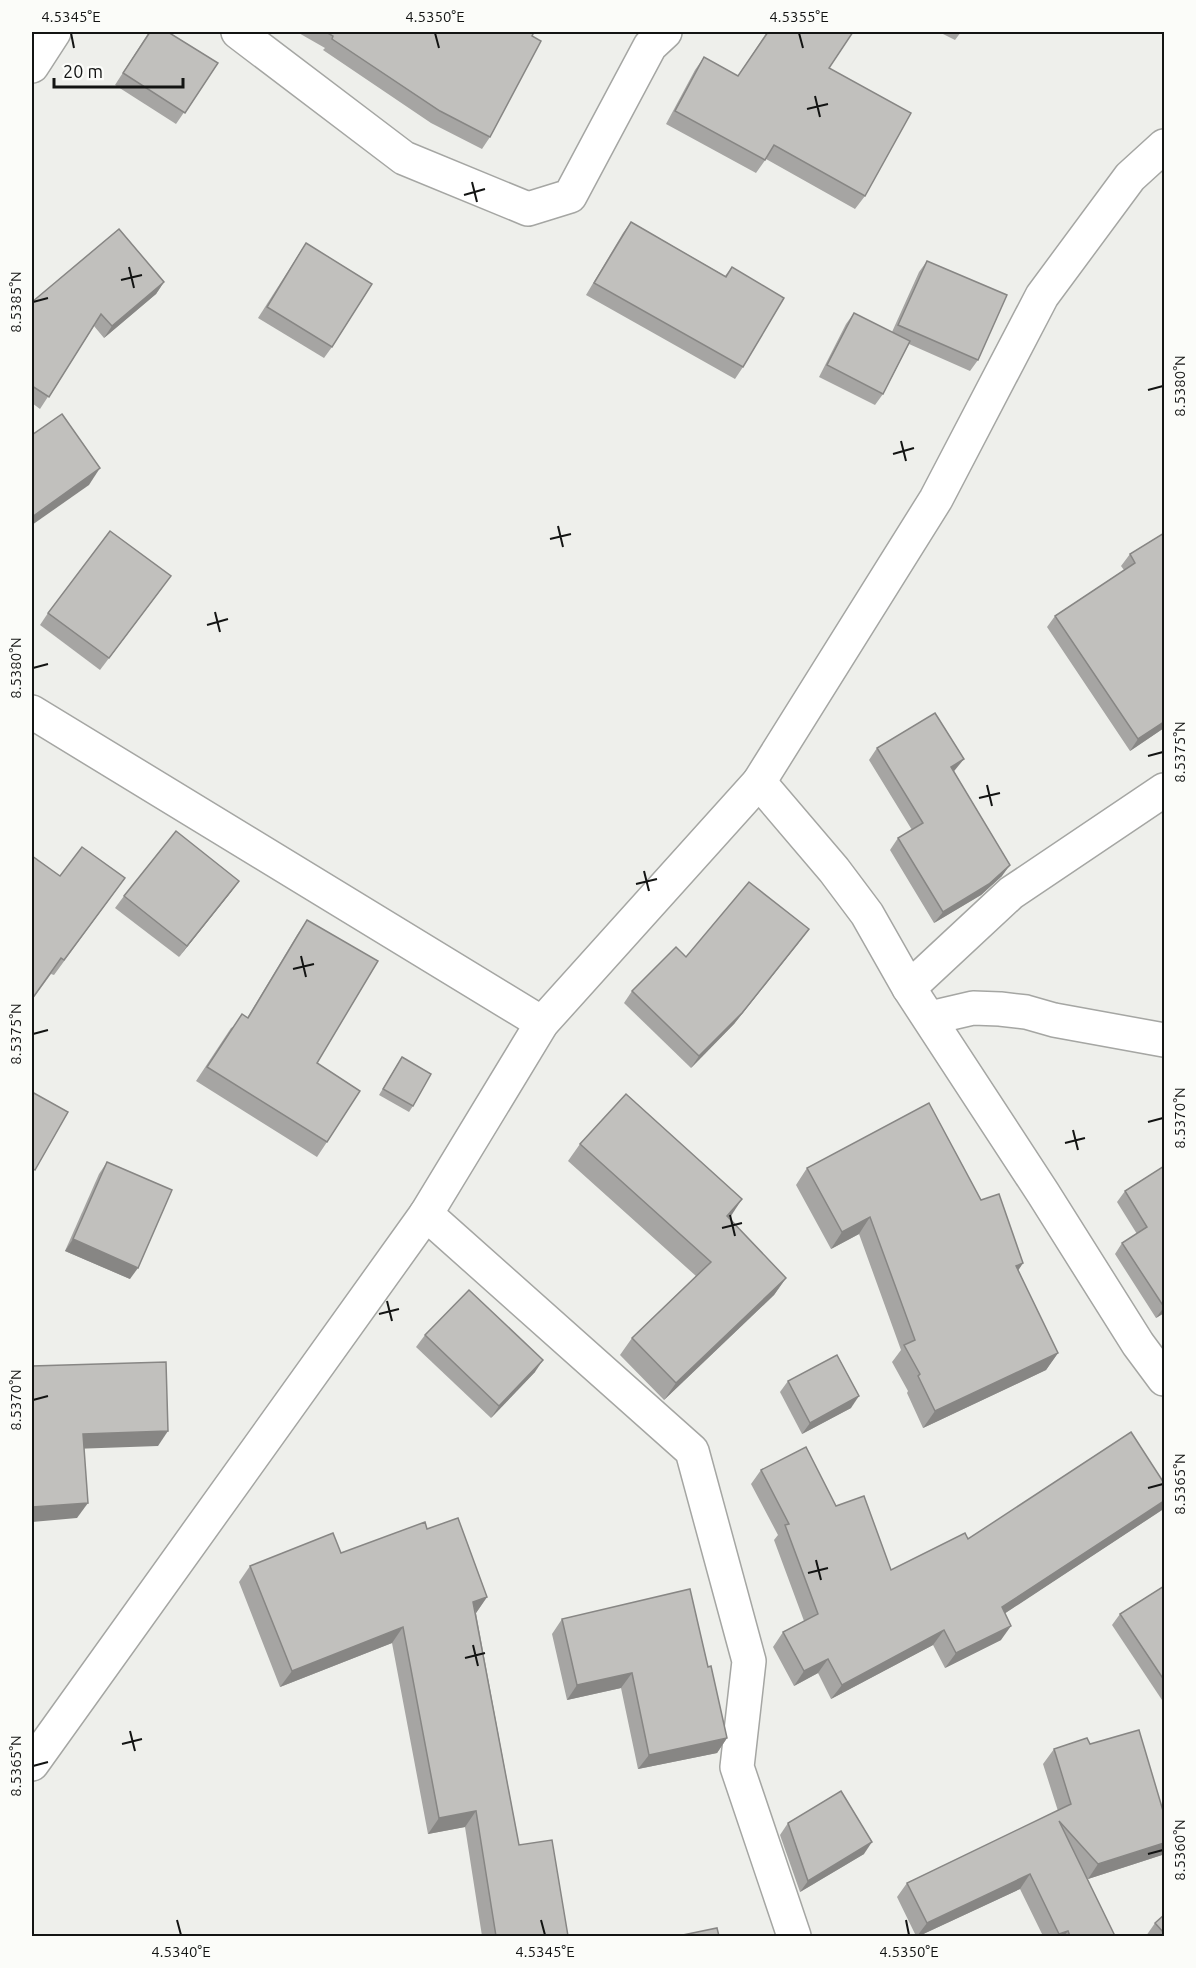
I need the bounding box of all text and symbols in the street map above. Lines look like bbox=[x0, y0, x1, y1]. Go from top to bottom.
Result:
text: 4.5345°E bbox=[41, 8, 101, 25]
text: 4.5350°E bbox=[405, 8, 465, 25]
text: 4.5355°E bbox=[769, 8, 829, 25]
scale bar bbox=[54, 51, 183, 89]
text: 20 m bbox=[63, 61, 103, 81]
text: 8.5385°N bbox=[7, 271, 24, 333]
text: 8.5380°N bbox=[1171, 355, 1188, 417]
text: 8.5380°N bbox=[7, 637, 24, 699]
text: 8.5375°N bbox=[1171, 721, 1188, 783]
text: 8.5375°N bbox=[7, 1003, 24, 1065]
text: 8.5370°N bbox=[1171, 1087, 1188, 1149]
text: 8.5370°N bbox=[7, 1369, 24, 1431]
text: 8.5365°N bbox=[1171, 1453, 1188, 1515]
text: 8.5365°N bbox=[7, 1735, 24, 1797]
text: 8.5360°N bbox=[1171, 1819, 1188, 1881]
text: 4.5340°E bbox=[151, 1943, 211, 1960]
text: 4.5345°E bbox=[515, 1943, 575, 1960]
text: 4.5350°E bbox=[879, 1943, 939, 1960]

